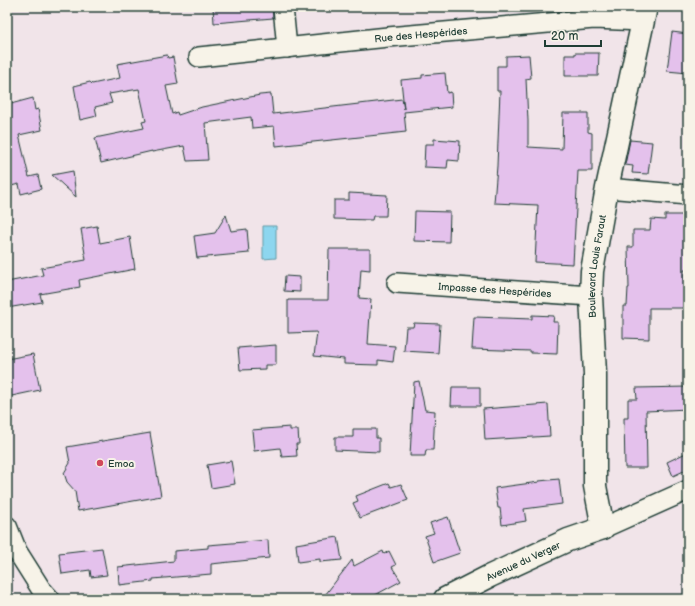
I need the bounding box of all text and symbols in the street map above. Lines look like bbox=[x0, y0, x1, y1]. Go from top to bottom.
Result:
scale bar bbox=[545, 22, 601, 48]
street label: Rue des Hespérides bbox=[374, 25, 468, 45]
text: 20 m bbox=[551, 29, 578, 44]
street label: Boulevard Louis Faraut bbox=[586, 214, 609, 318]
street label: Impasse des Hespérides bbox=[438, 281, 552, 300]
marker: Emoa bbox=[95, 458, 105, 468]
place label: Emoa bbox=[108, 458, 135, 470]
street label: Avenue du Verger bbox=[485, 539, 563, 584]

